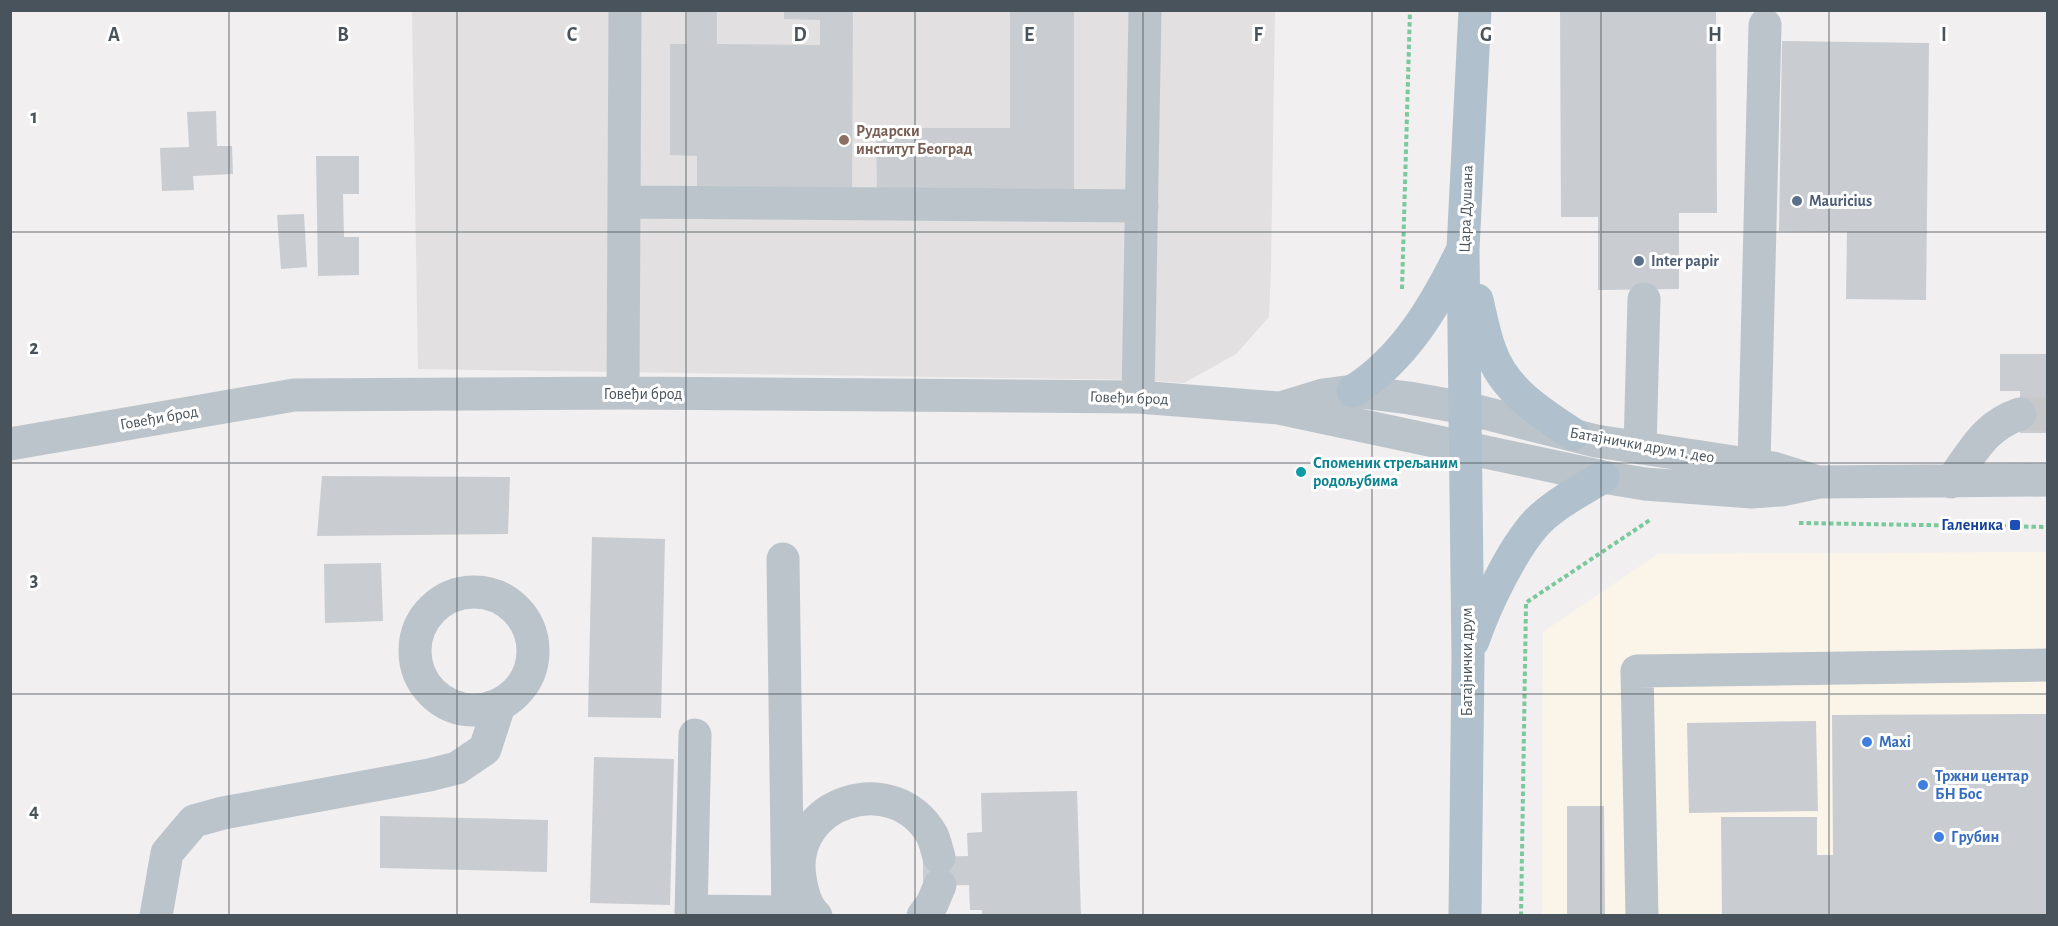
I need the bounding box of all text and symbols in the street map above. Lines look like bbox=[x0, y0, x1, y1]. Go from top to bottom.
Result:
text: A bbox=[108, 25, 120, 45]
text: B bbox=[337, 25, 349, 45]
text: C bbox=[567, 25, 578, 45]
text: D bbox=[793, 25, 807, 45]
text: E bbox=[1024, 25, 1034, 45]
text: F bbox=[1253, 25, 1263, 45]
text: G bbox=[1480, 25, 1492, 45]
text: H bbox=[1708, 25, 1722, 45]
text: I bbox=[1941, 25, 1947, 45]
text: 1 bbox=[30, 107, 38, 127]
place label: Рударски институт Београд bbox=[856, 123, 973, 158]
marker: Рударски институт Београд bbox=[837, 133, 851, 147]
street label: Цара Душана bbox=[1456, 165, 1477, 253]
place label: Mauricius bbox=[1809, 193, 1872, 209]
marker: Mauricius bbox=[1790, 194, 1804, 208]
place label: Inter papir bbox=[1651, 253, 1719, 269]
marker: Inter papir bbox=[1632, 254, 1646, 268]
text: 2 bbox=[29, 338, 39, 358]
street label: Говеђи брод bbox=[604, 386, 682, 403]
street label: Говеђи брод bbox=[1089, 389, 1169, 408]
street label: Говеђи брод bbox=[119, 403, 199, 434]
street label: Батајнички друм 1. део bbox=[1568, 424, 1716, 467]
place label: Споменик стрељаним родољубима bbox=[1313, 455, 1458, 490]
marker: Споменик стрељаним родољубима bbox=[1294, 465, 1308, 479]
place label: Галеника bbox=[1941, 517, 2003, 533]
marker: Галеника bbox=[2008, 518, 2022, 532]
text: 3 bbox=[30, 570, 38, 590]
street label: Батајнички друм bbox=[1459, 607, 1476, 717]
place label: Maxi bbox=[1879, 734, 1911, 750]
marker: Maxi bbox=[1860, 735, 1874, 749]
place label: Тржни центар БН Бос bbox=[1935, 768, 2029, 802]
marker: Тржни центар БН Бос bbox=[1916, 778, 1930, 792]
text: 4 bbox=[29, 801, 39, 821]
place label: Грубин bbox=[1951, 829, 1999, 846]
marker: Грубин bbox=[1932, 830, 1946, 844]

